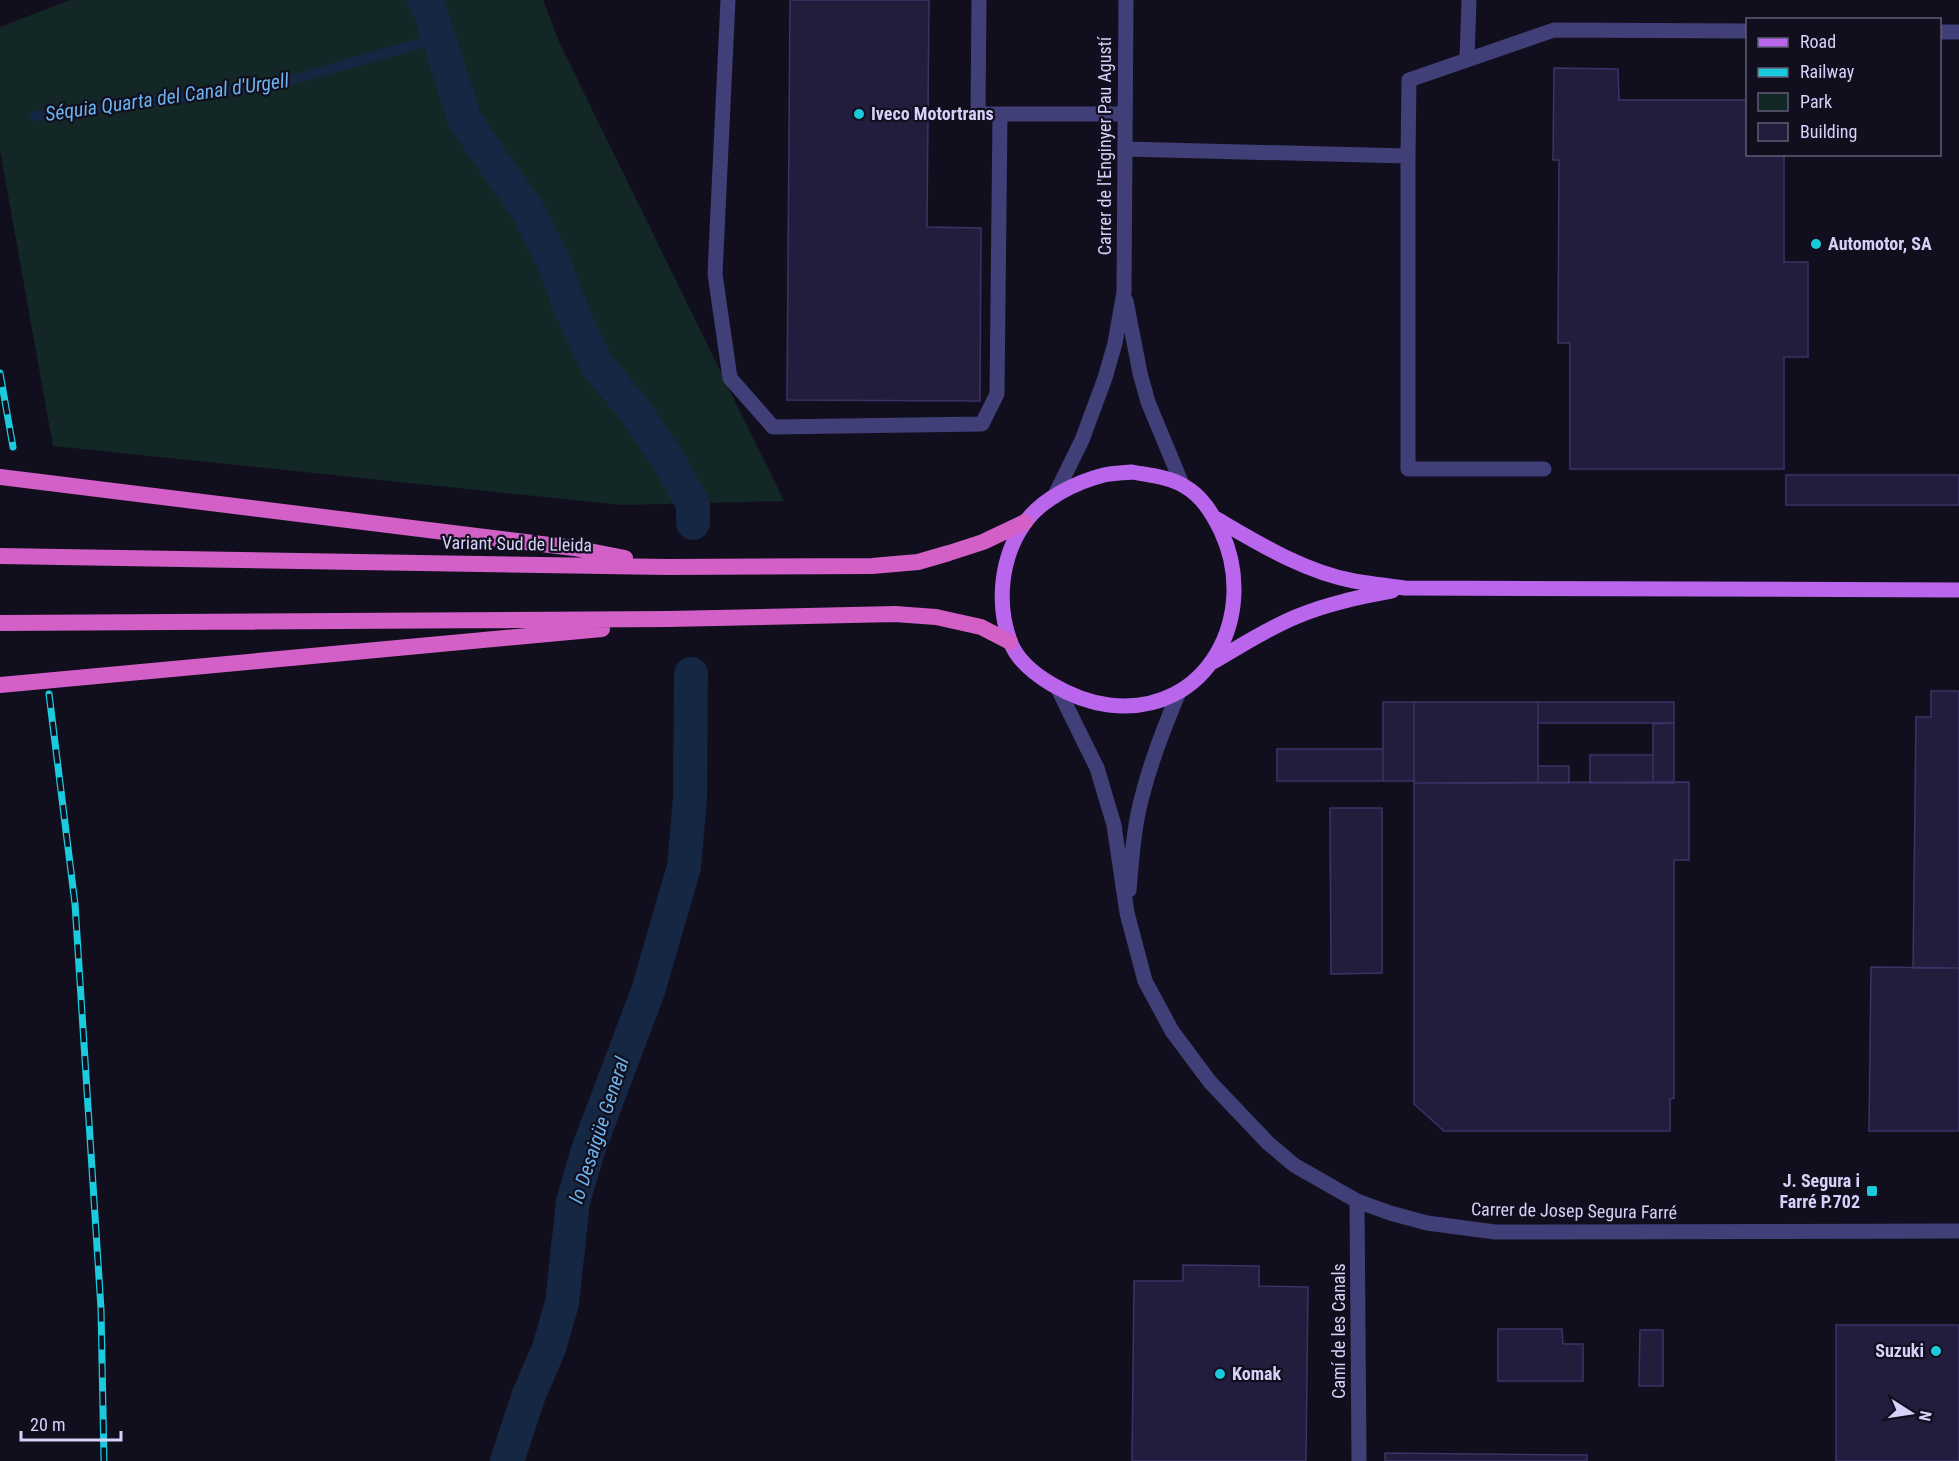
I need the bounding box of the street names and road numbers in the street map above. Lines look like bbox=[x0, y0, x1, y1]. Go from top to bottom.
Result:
street label: Carrer de l'Enginyer Pau Agustí bbox=[1094, 36, 1115, 255]
street label: Variant Sud de Lleida bbox=[442, 532, 592, 555]
street label: Carrer de Josep Segura Farré bbox=[1471, 1198, 1677, 1223]
street label: Camí de les Canals bbox=[1328, 1263, 1349, 1399]

